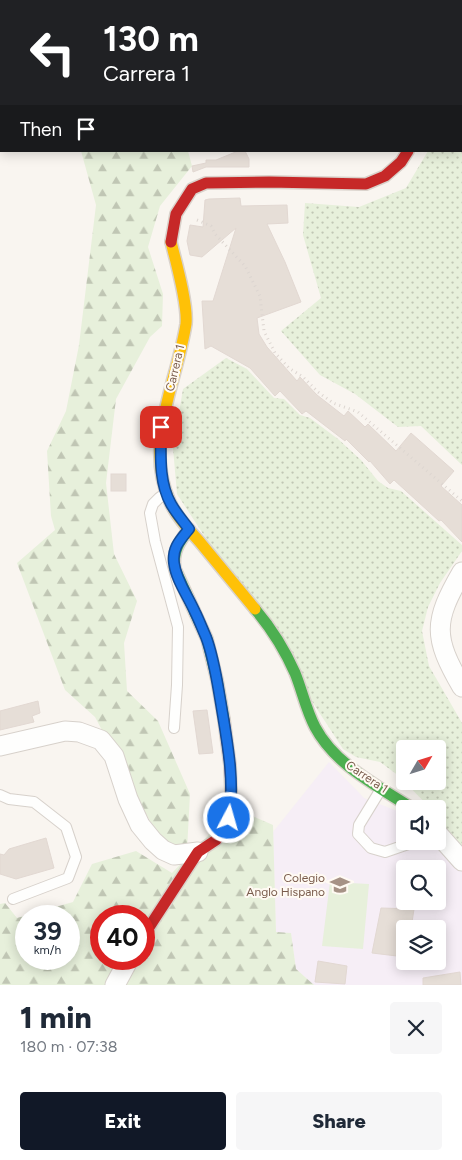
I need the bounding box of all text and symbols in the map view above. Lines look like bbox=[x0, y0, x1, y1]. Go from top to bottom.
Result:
text: 130 m bbox=[103, 18, 199, 60]
icon: left bbox=[20, 20, 85, 85]
text: Carrera 1 bbox=[103, 60, 190, 87]
icon: arrive bbox=[72, 115, 100, 143]
text: Then bbox=[20, 118, 62, 141]
street label: Carrera 1 bbox=[163, 343, 187, 393]
pin bbox=[140, 406, 182, 448]
icon: arrive bbox=[147, 413, 175, 441]
north arrow bbox=[396, 740, 446, 790]
map controls bbox=[396, 740, 446, 970]
street label: Carrera 1 bbox=[343, 758, 391, 796]
position arrow bbox=[202, 791, 254, 843]
button: sound bbox=[396, 800, 446, 850]
button: search bbox=[396, 860, 446, 910]
place label: Colegio Anglo Hispano bbox=[246, 871, 325, 899]
school or university icon: Colegio Anglo Hispano bbox=[329, 874, 351, 896]
speed limit sign: 40 bbox=[90, 905, 155, 970]
text: 39 bbox=[33, 916, 62, 946]
button: layers bbox=[396, 920, 446, 970]
text: km/h bbox=[34, 943, 61, 957]
text: 1 min bbox=[20, 999, 92, 1036]
button: close bbox=[390, 1002, 442, 1054]
text: 180 m · 07:38 bbox=[20, 1037, 118, 1056]
button: Exit bbox=[20, 1092, 226, 1150]
button: Share bbox=[236, 1092, 442, 1150]

